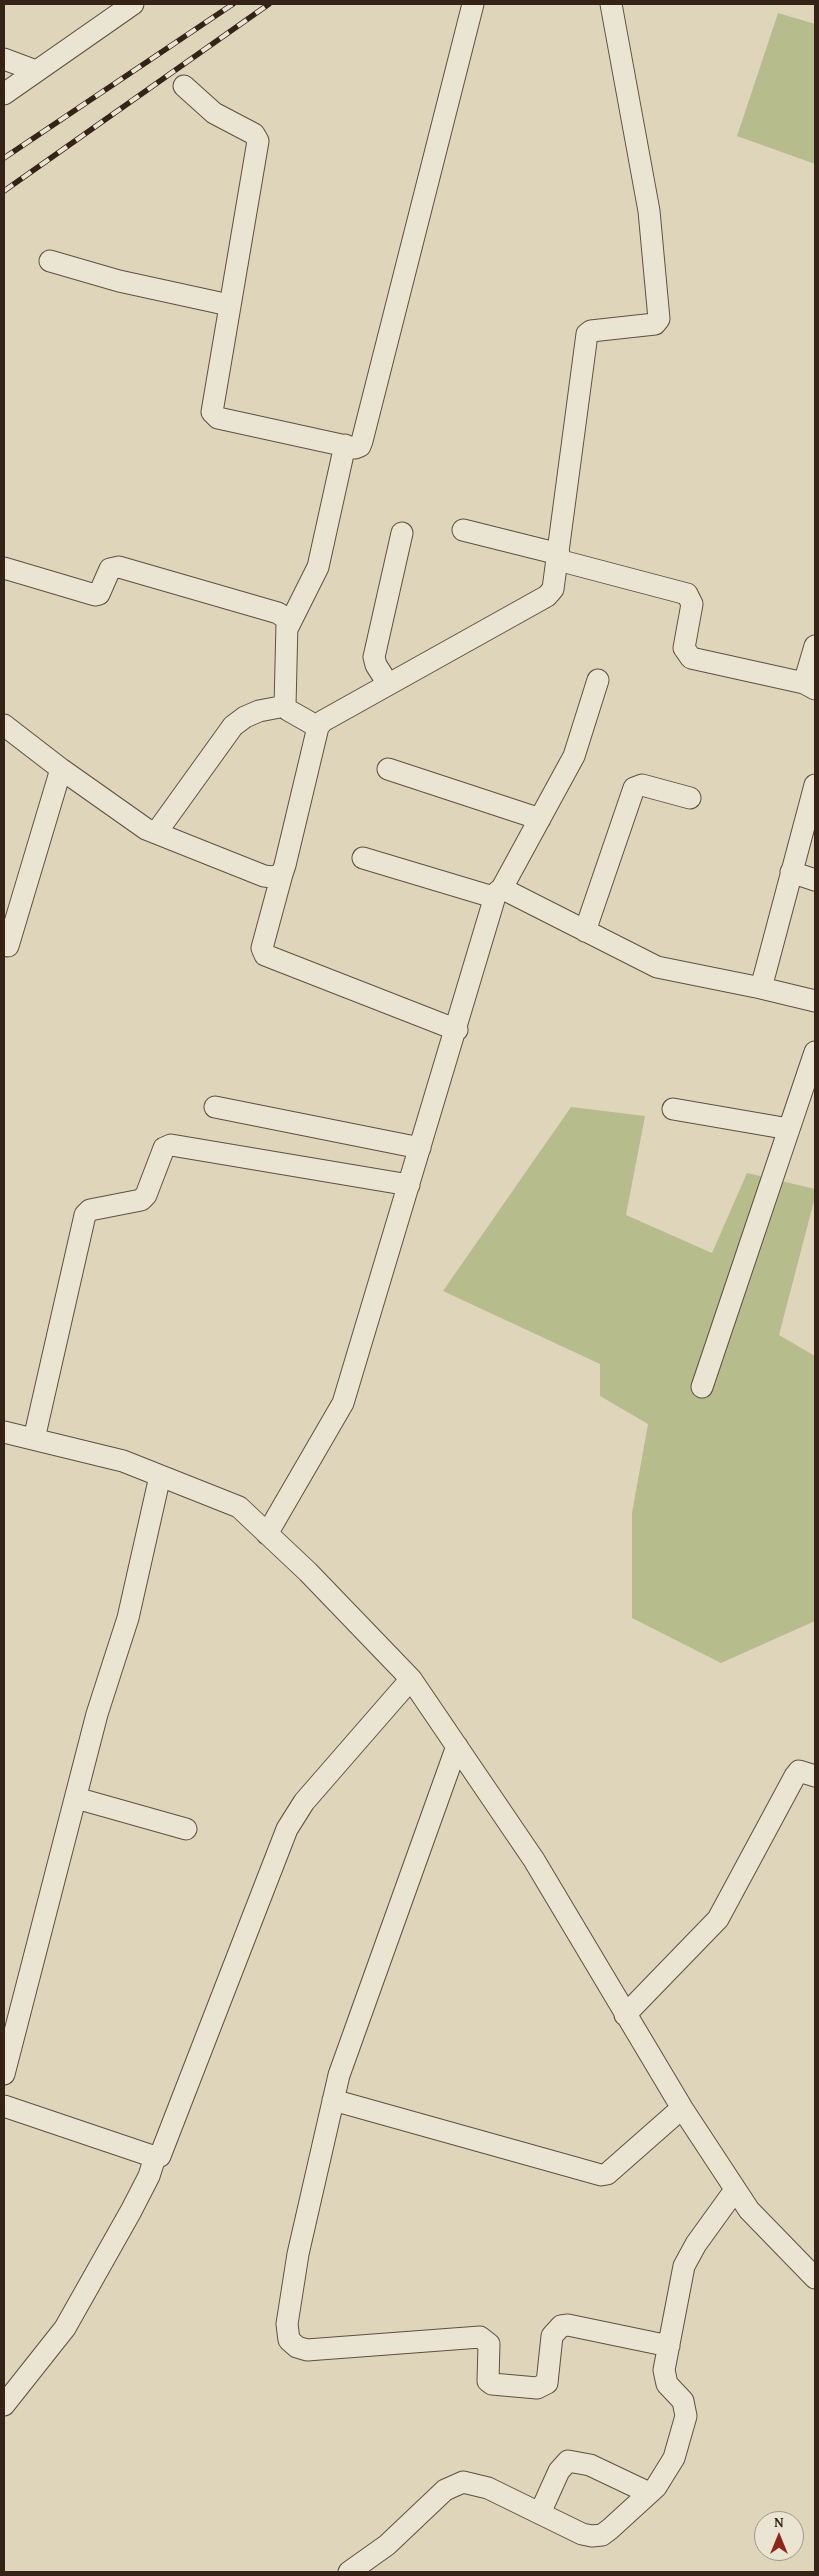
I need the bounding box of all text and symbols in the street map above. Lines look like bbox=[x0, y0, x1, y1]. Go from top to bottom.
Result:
north arrow bbox=[754, 2511, 804, 2561]
text: N bbox=[774, 2512, 784, 2532]

